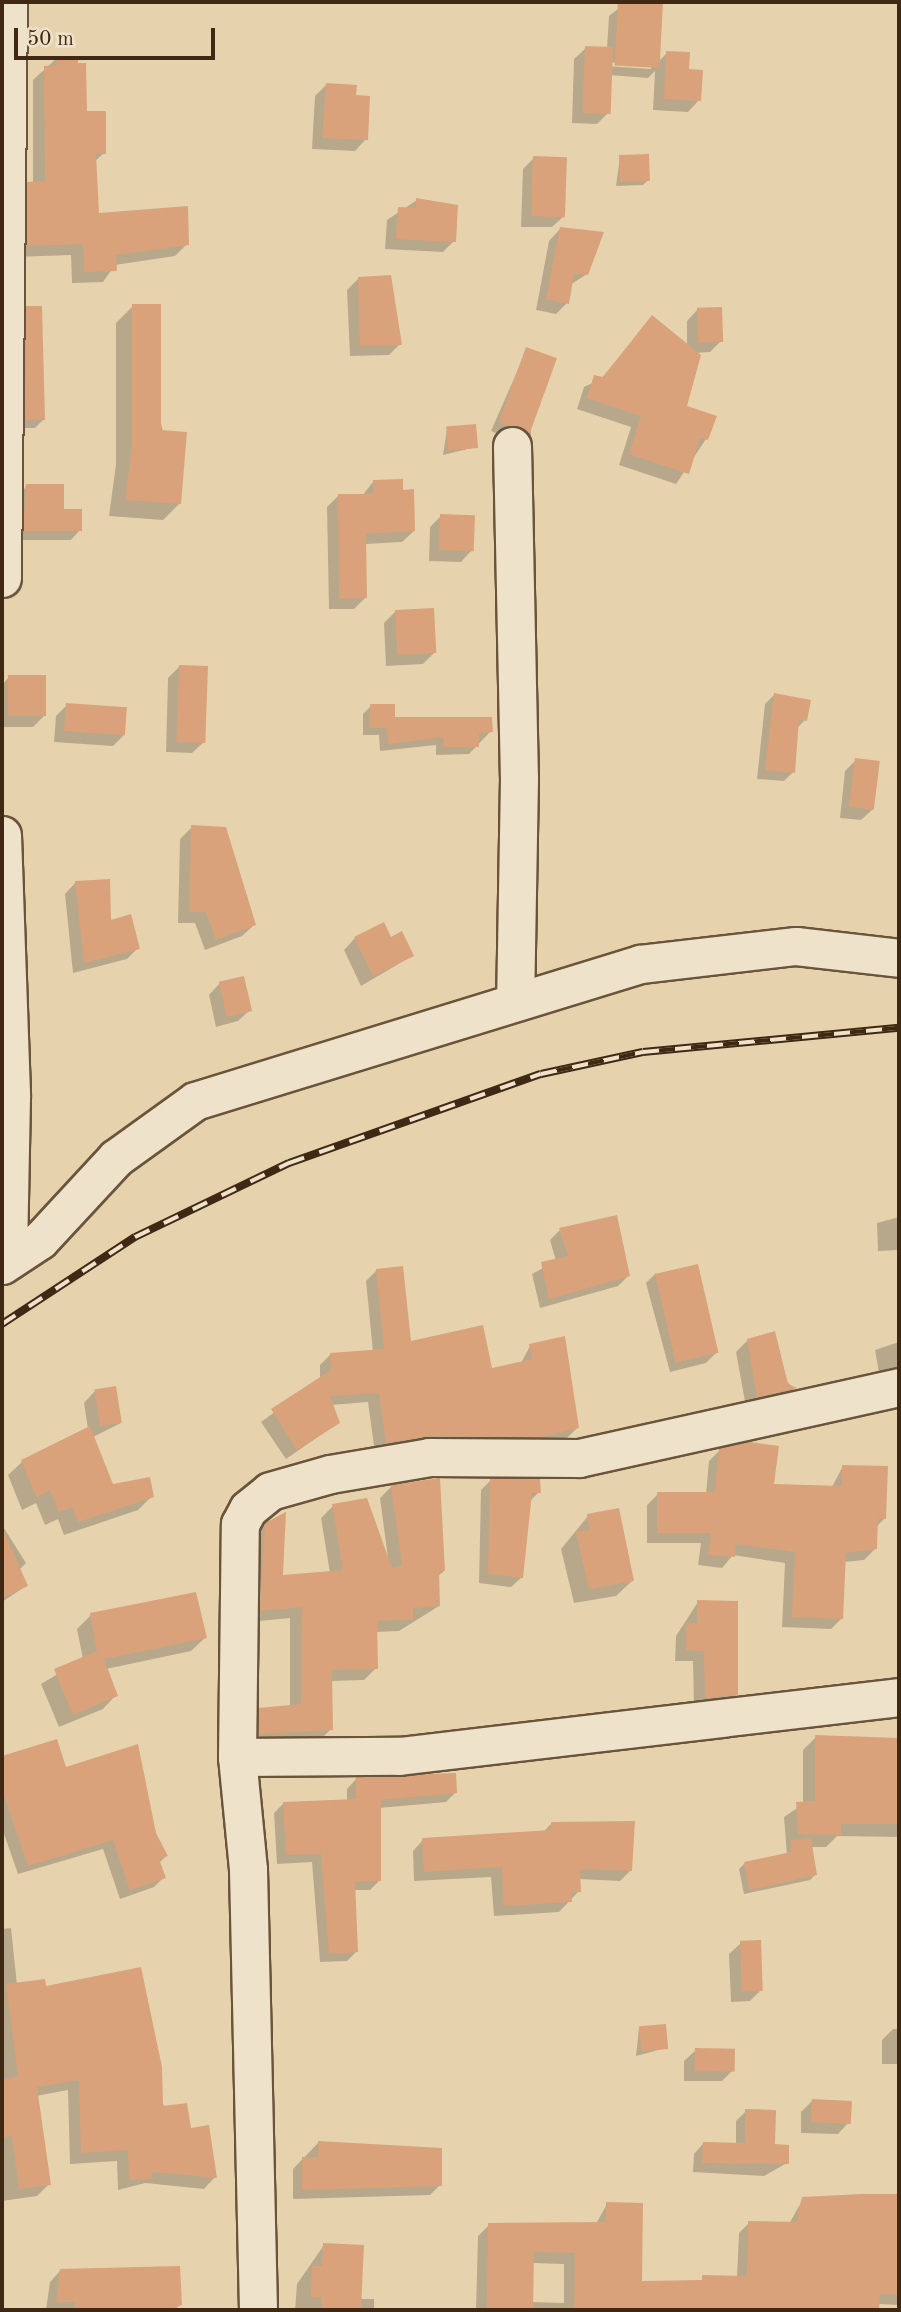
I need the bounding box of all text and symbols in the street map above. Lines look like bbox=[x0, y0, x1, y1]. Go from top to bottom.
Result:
scale bar bbox=[18, 14, 219, 58]
text: 50 m bbox=[27, 29, 74, 50]

